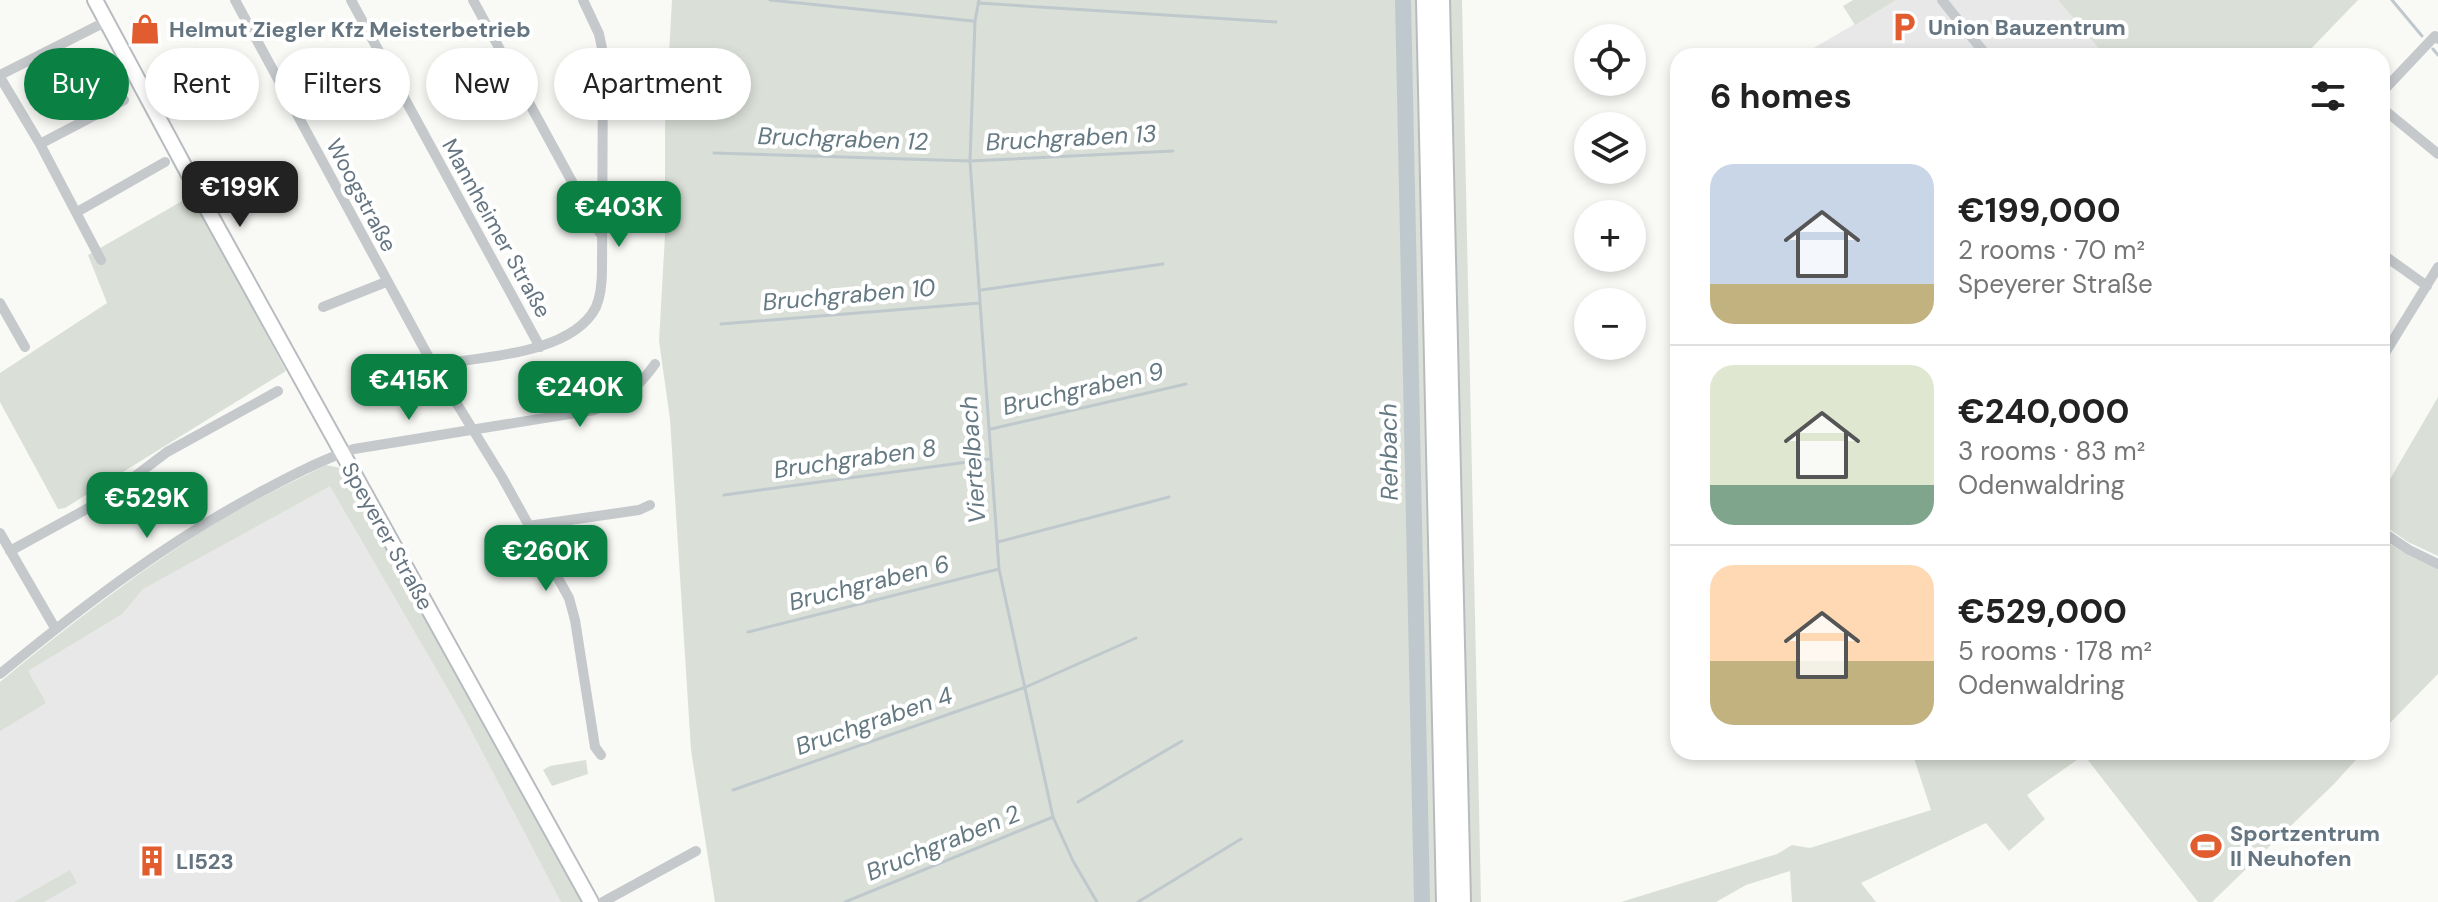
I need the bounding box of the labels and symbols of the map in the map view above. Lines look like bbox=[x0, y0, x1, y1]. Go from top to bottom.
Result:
parking icon: Union Bauzentrum bbox=[1887, 10, 1921, 44]
shop icon: Helmut Ziegler Kfz Meisterbetrieb bbox=[128, 12, 162, 46]
place label: Union Bauzentrum bbox=[1928, 13, 2126, 42]
place label: Helmut Ziegler Kfz Meisterbetrieb bbox=[169, 15, 531, 44]
water label: Bruchgraben 13 bbox=[985, 118, 1157, 157]
water label: Bruchgraben 12 bbox=[757, 120, 929, 157]
street label: Woogstraße bbox=[320, 134, 403, 257]
street label: Mannheimer Straße bbox=[435, 134, 558, 323]
pin: €199K bbox=[184, 161, 296, 229]
pin: €403K bbox=[563, 181, 675, 249]
water label: Bruchgraben 10 bbox=[761, 272, 937, 317]
pin: €415K bbox=[353, 354, 465, 422]
water label: Bruchgraben 9 bbox=[999, 355, 1166, 422]
pin: €240K bbox=[524, 361, 636, 429]
water label: Viertelbach bbox=[953, 395, 992, 525]
water label: Rehbach bbox=[1372, 403, 1405, 501]
water label: Bruchgraben 8 bbox=[772, 432, 938, 485]
street label: Speyerer Straße bbox=[335, 457, 440, 615]
pin: €529K bbox=[91, 472, 203, 540]
pin: €260K bbox=[490, 525, 602, 593]
water label: Bruchgraben 6 bbox=[785, 548, 952, 617]
water label: Bruchgraben 4 bbox=[791, 679, 956, 762]
water label: Bruchgraben 2 bbox=[861, 798, 1024, 888]
place label: Sportzentrum II Neuhofen bbox=[2230, 819, 2380, 873]
sports icon: Sportzentrum II Neuhofen bbox=[2189, 829, 2223, 863]
building icon: LI523 bbox=[135, 844, 169, 878]
place label: LI523 bbox=[176, 847, 234, 876]

